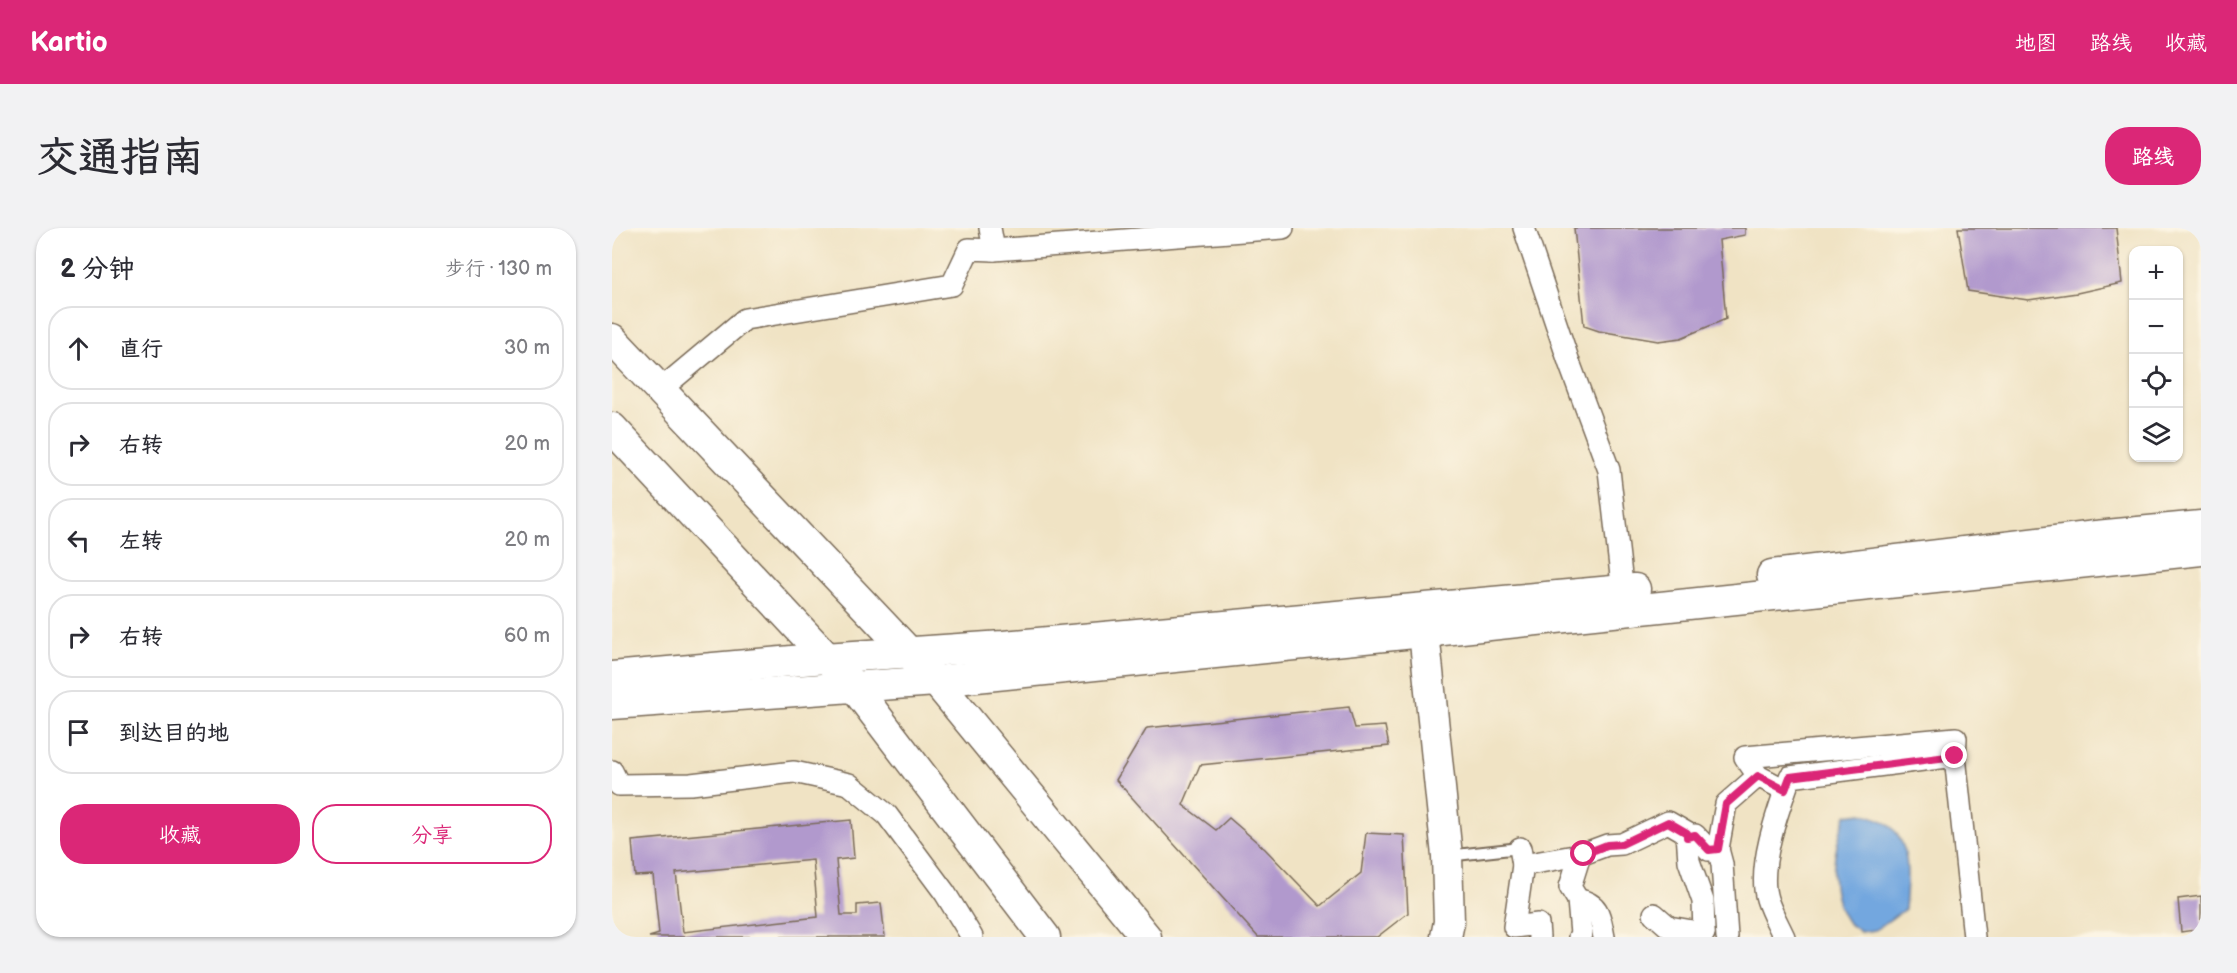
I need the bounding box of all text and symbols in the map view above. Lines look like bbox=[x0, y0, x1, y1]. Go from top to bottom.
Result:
text: Kartio bbox=[30, 26, 108, 59]
text: 地图 bbox=[2015, 31, 2057, 56]
text: 路线 bbox=[2090, 31, 2132, 56]
text: 收藏 bbox=[2165, 31, 2207, 56]
button: 路线 bbox=[2105, 127, 2201, 185]
text: 交通指南 bbox=[36, 133, 204, 184]
map controls bbox=[2129, 246, 2183, 462]
button: + bbox=[2129, 246, 2183, 300]
text: 2 分钟 bbox=[60, 254, 135, 285]
text: 步行 · 130 m bbox=[445, 257, 552, 281]
button: − bbox=[2129, 300, 2183, 354]
icon: ahead bbox=[62, 332, 95, 365]
text: 直行 bbox=[119, 336, 163, 363]
text: 30 m bbox=[504, 336, 550, 360]
button: locate bbox=[2129, 354, 2183, 408]
button: layers bbox=[2129, 408, 2183, 462]
icon: right bbox=[62, 428, 95, 461]
text: 右转 bbox=[119, 432, 163, 459]
text: 20 m bbox=[505, 432, 550, 456]
icon: left bbox=[62, 524, 95, 557]
text: 左转 bbox=[119, 528, 163, 555]
text: 20 m bbox=[505, 528, 550, 552]
icon: right bbox=[62, 620, 95, 653]
text: 右转 bbox=[119, 624, 163, 651]
text: 60 m bbox=[504, 624, 550, 648]
icon: arrive bbox=[62, 716, 95, 749]
text: 到达目的地 bbox=[119, 720, 229, 747]
route end bbox=[1941, 742, 1967, 768]
button: 收藏 bbox=[60, 804, 300, 864]
button: 分享 bbox=[312, 804, 552, 864]
route start bbox=[1570, 840, 1596, 866]

